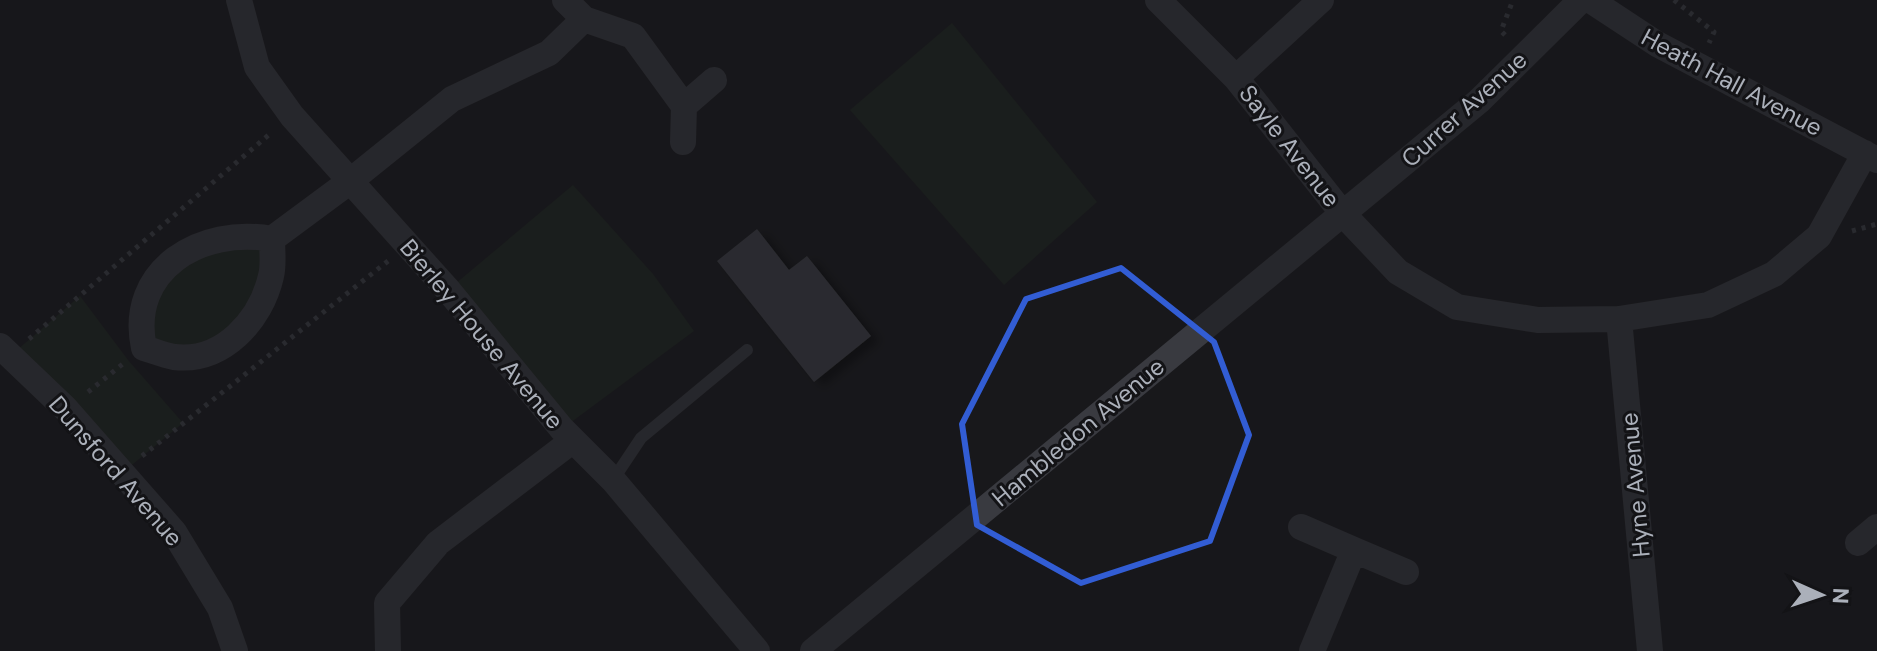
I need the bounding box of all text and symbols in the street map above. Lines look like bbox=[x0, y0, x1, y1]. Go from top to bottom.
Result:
street label: Heath Hall Avenue bbox=[1636, 21, 1828, 143]
street label: Currer Avenue bbox=[1395, 44, 1533, 174]
street label: Sayle Avenue bbox=[1233, 79, 1347, 213]
street label: Bierley House Avenue bbox=[393, 233, 571, 435]
street label: Hambledon Avenue bbox=[985, 351, 1171, 513]
street label: Dunsford Avenue bbox=[42, 389, 190, 553]
street label: Hyne Avenue bbox=[1613, 411, 1657, 559]
north arrow bbox=[1781, 555, 1861, 635]
text: N bbox=[1826, 587, 1855, 605]

